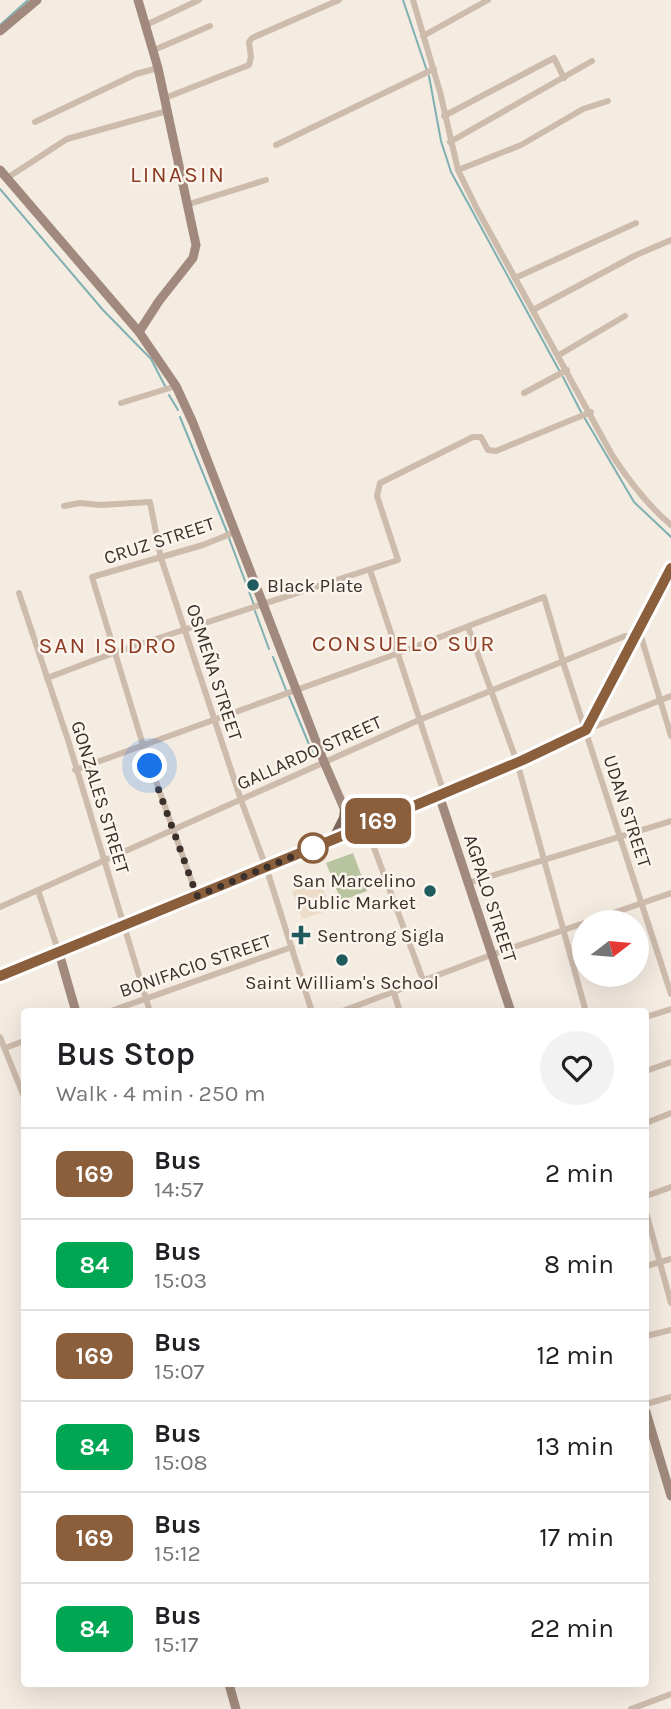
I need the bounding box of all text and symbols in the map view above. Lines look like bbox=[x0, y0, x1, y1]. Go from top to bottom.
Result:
district label: LINASIN bbox=[130, 161, 226, 188]
street label: CRUZ STREET bbox=[101, 513, 218, 569]
place label: Black Plate bbox=[267, 575, 363, 597]
marker: Black Plate bbox=[245, 577, 261, 593]
street label: OSMEÑA STREET bbox=[182, 601, 247, 744]
district label: CONSUELO SUR bbox=[312, 630, 496, 657]
district label: SAN ISIDRO bbox=[38, 632, 178, 659]
street label: GALLARDO STREET bbox=[234, 711, 386, 795]
street label: GONZALES STREET bbox=[66, 718, 134, 877]
your location bbox=[132, 748, 167, 783]
street label: UDAN STREET bbox=[599, 752, 656, 871]
line badge: 169 bbox=[338, 798, 418, 844]
text: 169 bbox=[359, 807, 397, 835]
street label: AGPALO STREET bbox=[459, 832, 521, 965]
unlabelled marker bbox=[298, 833, 328, 863]
place label: San Marcelino Public Market bbox=[292, 870, 416, 914]
marker: San Marcelino Public Market bbox=[422, 883, 438, 899]
north arrow bbox=[572, 910, 649, 987]
map controls bbox=[572, 910, 649, 987]
marker: Sentrong Sigla bbox=[291, 925, 311, 945]
place label: Sentrong Sigla bbox=[317, 925, 444, 947]
street label: BONIFACIO STREET bbox=[116, 929, 275, 1002]
marker: Saint William's School bbox=[334, 952, 350, 968]
place label: Saint William's School bbox=[245, 972, 439, 994]
button: heart bbox=[540, 1031, 614, 1105]
text: Bus Stop bbox=[56, 1035, 195, 1073]
text: Walk · 4 min · 250 m bbox=[56, 1080, 265, 1107]
text: Bus bbox=[154, 1145, 201, 1176]
text: 2 min bbox=[545, 1158, 614, 1189]
text: 169 bbox=[76, 1160, 113, 1188]
text: 14:57 bbox=[154, 1176, 204, 1203]
text: Bus bbox=[154, 1236, 201, 1267]
text: 8 min bbox=[544, 1249, 614, 1280]
text: 84 bbox=[80, 1251, 109, 1279]
text: 15:03 bbox=[154, 1267, 207, 1294]
text: Bus bbox=[154, 1327, 201, 1358]
text: 12 min bbox=[536, 1340, 614, 1371]
text: 169 bbox=[76, 1342, 113, 1370]
text: 15:07 bbox=[154, 1358, 204, 1385]
text: Bus bbox=[154, 1418, 201, 1449]
text: 13 min bbox=[536, 1431, 614, 1462]
text: 84 bbox=[80, 1433, 109, 1461]
text: 15:08 bbox=[154, 1449, 208, 1476]
text: Bus bbox=[154, 1509, 201, 1540]
text: 17 min bbox=[539, 1522, 614, 1553]
text: 169 bbox=[76, 1524, 113, 1552]
text: 15:12 bbox=[154, 1540, 201, 1567]
text: Bus bbox=[154, 1600, 201, 1631]
text: 22 min bbox=[530, 1613, 614, 1644]
text: 84 bbox=[80, 1615, 109, 1643]
text: 15:17 bbox=[154, 1631, 198, 1658]

